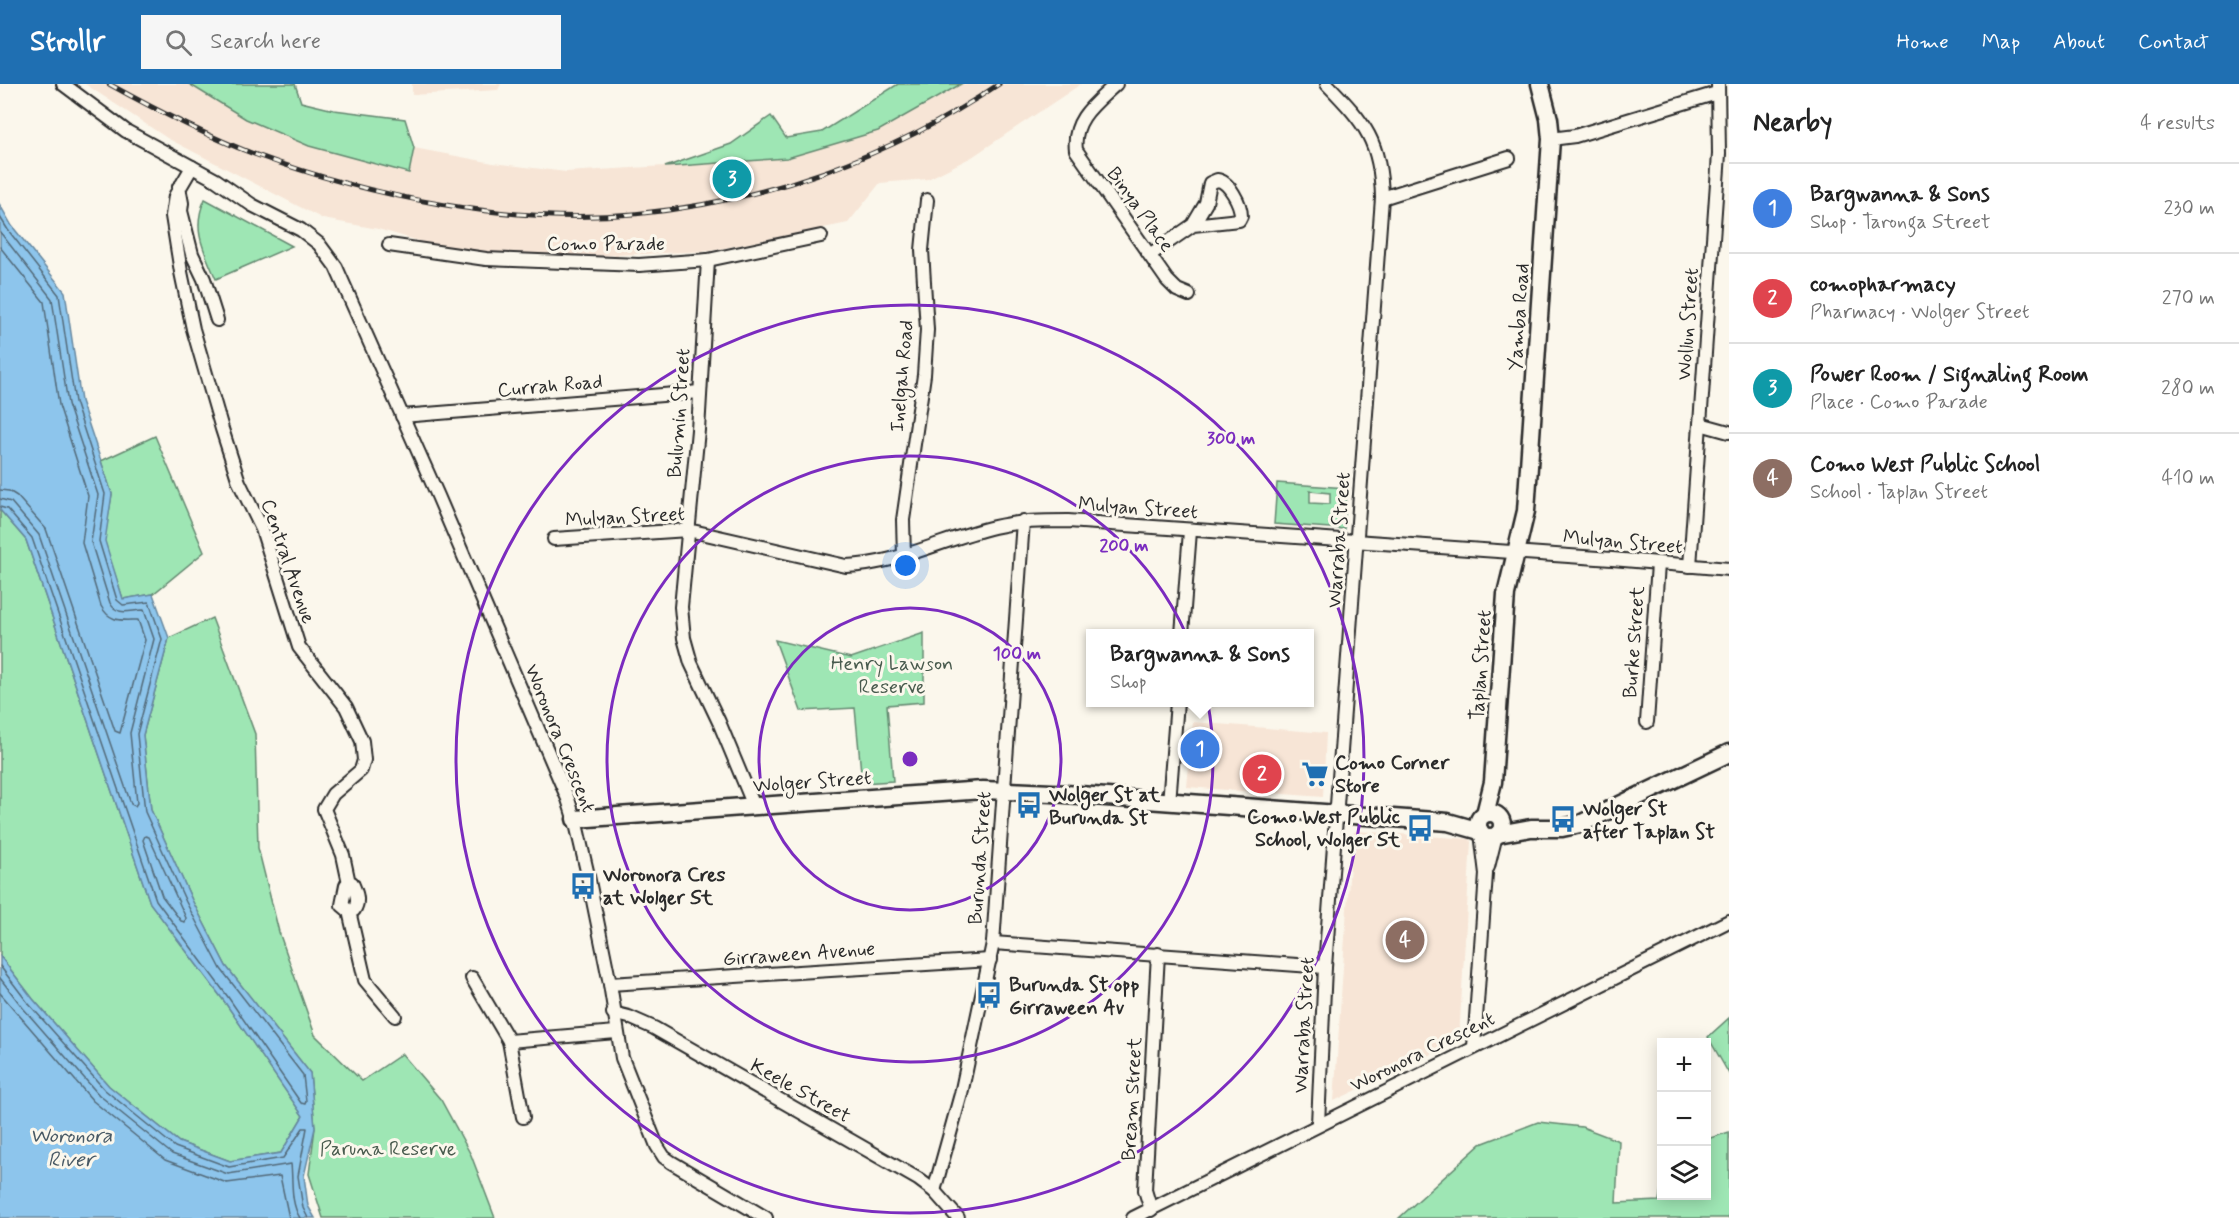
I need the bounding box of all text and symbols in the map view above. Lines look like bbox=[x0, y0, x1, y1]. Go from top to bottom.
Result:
search box bbox=[141, 15, 561, 69]
text: Strollr bbox=[30, 24, 105, 61]
icon: search bbox=[162, 26, 195, 59]
text: Search here bbox=[210, 28, 321, 56]
text: Home bbox=[1897, 28, 1949, 56]
text: Map bbox=[1982, 28, 2020, 56]
text: About bbox=[2053, 28, 2105, 56]
text: Contact bbox=[2138, 28, 2209, 56]
text: Nearby bbox=[1753, 106, 1832, 140]
text: 4 results bbox=[2140, 110, 2215, 137]
pin: 3 bbox=[712, 156, 752, 202]
street label: Binya Place bbox=[1100, 162, 1180, 258]
text: Bargwanna & Sons bbox=[1810, 181, 1990, 209]
text: 1 bbox=[1768, 195, 1777, 222]
text: 230 m bbox=[2163, 195, 2215, 222]
text: Shop · Taronga Street bbox=[1810, 209, 1990, 236]
street label: Como Parade bbox=[547, 231, 665, 258]
street label: Yamba Road bbox=[1502, 262, 1537, 372]
street label: Wollun Street bbox=[1671, 267, 1706, 381]
text: comopharmacy bbox=[1810, 271, 1956, 299]
text: 2 bbox=[1768, 285, 1777, 312]
text: 270 m bbox=[2162, 285, 2215, 312]
text: Pharmacy · Wolger Street bbox=[1810, 299, 2030, 326]
street label: Inelgah Road bbox=[884, 319, 922, 433]
street label: Bulumin Street bbox=[662, 347, 697, 479]
text: Power Room / Signaling Room bbox=[1810, 361, 2088, 389]
street label: Currah Road bbox=[496, 368, 604, 405]
text: 3 bbox=[1768, 375, 1777, 402]
text: 280 m bbox=[2161, 375, 2215, 402]
text: Place · Como Parade bbox=[1810, 389, 1988, 416]
text: 300 m bbox=[1207, 427, 1255, 451]
text: Como West Public School bbox=[1810, 451, 2040, 479]
text: 4 bbox=[1767, 465, 1778, 492]
text: 410 m bbox=[2161, 465, 2215, 492]
street label: Warraba Street bbox=[1321, 471, 1358, 609]
text: School · Taplan Street bbox=[1810, 479, 1988, 506]
street label: Mulyan Street bbox=[1077, 491, 1199, 526]
street label: Central Avenue bbox=[254, 496, 322, 627]
street label: Mulyan Street bbox=[564, 501, 686, 534]
street label: Mulyan Street bbox=[1562, 524, 1684, 561]
text: 200 m bbox=[1099, 534, 1149, 558]
your location bbox=[891, 551, 920, 580]
street label: Burke Street bbox=[1617, 585, 1652, 699]
street label: Taplan Street bbox=[1464, 609, 1499, 721]
popup bbox=[1086, 629, 1314, 707]
text: Bargwanna & Sons bbox=[1110, 641, 1290, 669]
text: 100 m bbox=[993, 642, 1041, 666]
park label: Henry Lawson Reserve bbox=[831, 651, 953, 701]
street label: Woronora Crescent bbox=[518, 660, 602, 817]
text: Shop bbox=[1110, 669, 1147, 696]
pin: 1 bbox=[1180, 726, 1220, 772]
centre of rings bbox=[900, 749, 920, 769]
place label: Como Corner Store bbox=[1335, 750, 1450, 800]
pin: 2 bbox=[1242, 752, 1282, 796]
supermarket icon: Como Corner Store bbox=[1300, 759, 1330, 789]
street label: Wolger Street bbox=[752, 765, 872, 801]
place label: Wolger St at Burunda St bbox=[1048, 782, 1161, 832]
bus stop icon: Wolger St at Burunda St bbox=[1014, 790, 1044, 820]
street label: Burunda Street bbox=[962, 791, 999, 926]
place label: Wolger St after Taplan St bbox=[1582, 796, 1716, 846]
place label: Como West Public School, Wolger St bbox=[1247, 804, 1401, 854]
bus stop icon: Wolger St after Taplan St bbox=[1548, 804, 1578, 834]
bus stop icon: Como West Public School, Wolger St bbox=[1405, 813, 1435, 843]
place label: Woronora Cres at Wolger St bbox=[602, 862, 726, 912]
bus stop icon: Woronora Cres at Wolger St bbox=[568, 871, 598, 901]
pin: 4 bbox=[1386, 918, 1424, 962]
street label: Girraween Avenue bbox=[722, 936, 876, 973]
street label: Warraba Street bbox=[1287, 956, 1322, 1094]
place label: Burunda St opp Girraween Av bbox=[1009, 972, 1139, 1022]
bus stop icon: Burunda St opp Girraween Av bbox=[974, 980, 1004, 1010]
street label: Woronora Crescent bbox=[1346, 1006, 1499, 1099]
street label: Bream Street bbox=[1116, 1036, 1149, 1162]
map controls bbox=[1657, 1038, 1711, 1200]
button: + bbox=[1657, 1038, 1711, 1092]
street label: Keele Street bbox=[745, 1053, 855, 1130]
button: − bbox=[1657, 1092, 1711, 1146]
water label: Woronora River bbox=[30, 1122, 112, 1174]
park label: Paruna Reserve bbox=[320, 1136, 456, 1163]
button: layers bbox=[1657, 1146, 1711, 1200]

